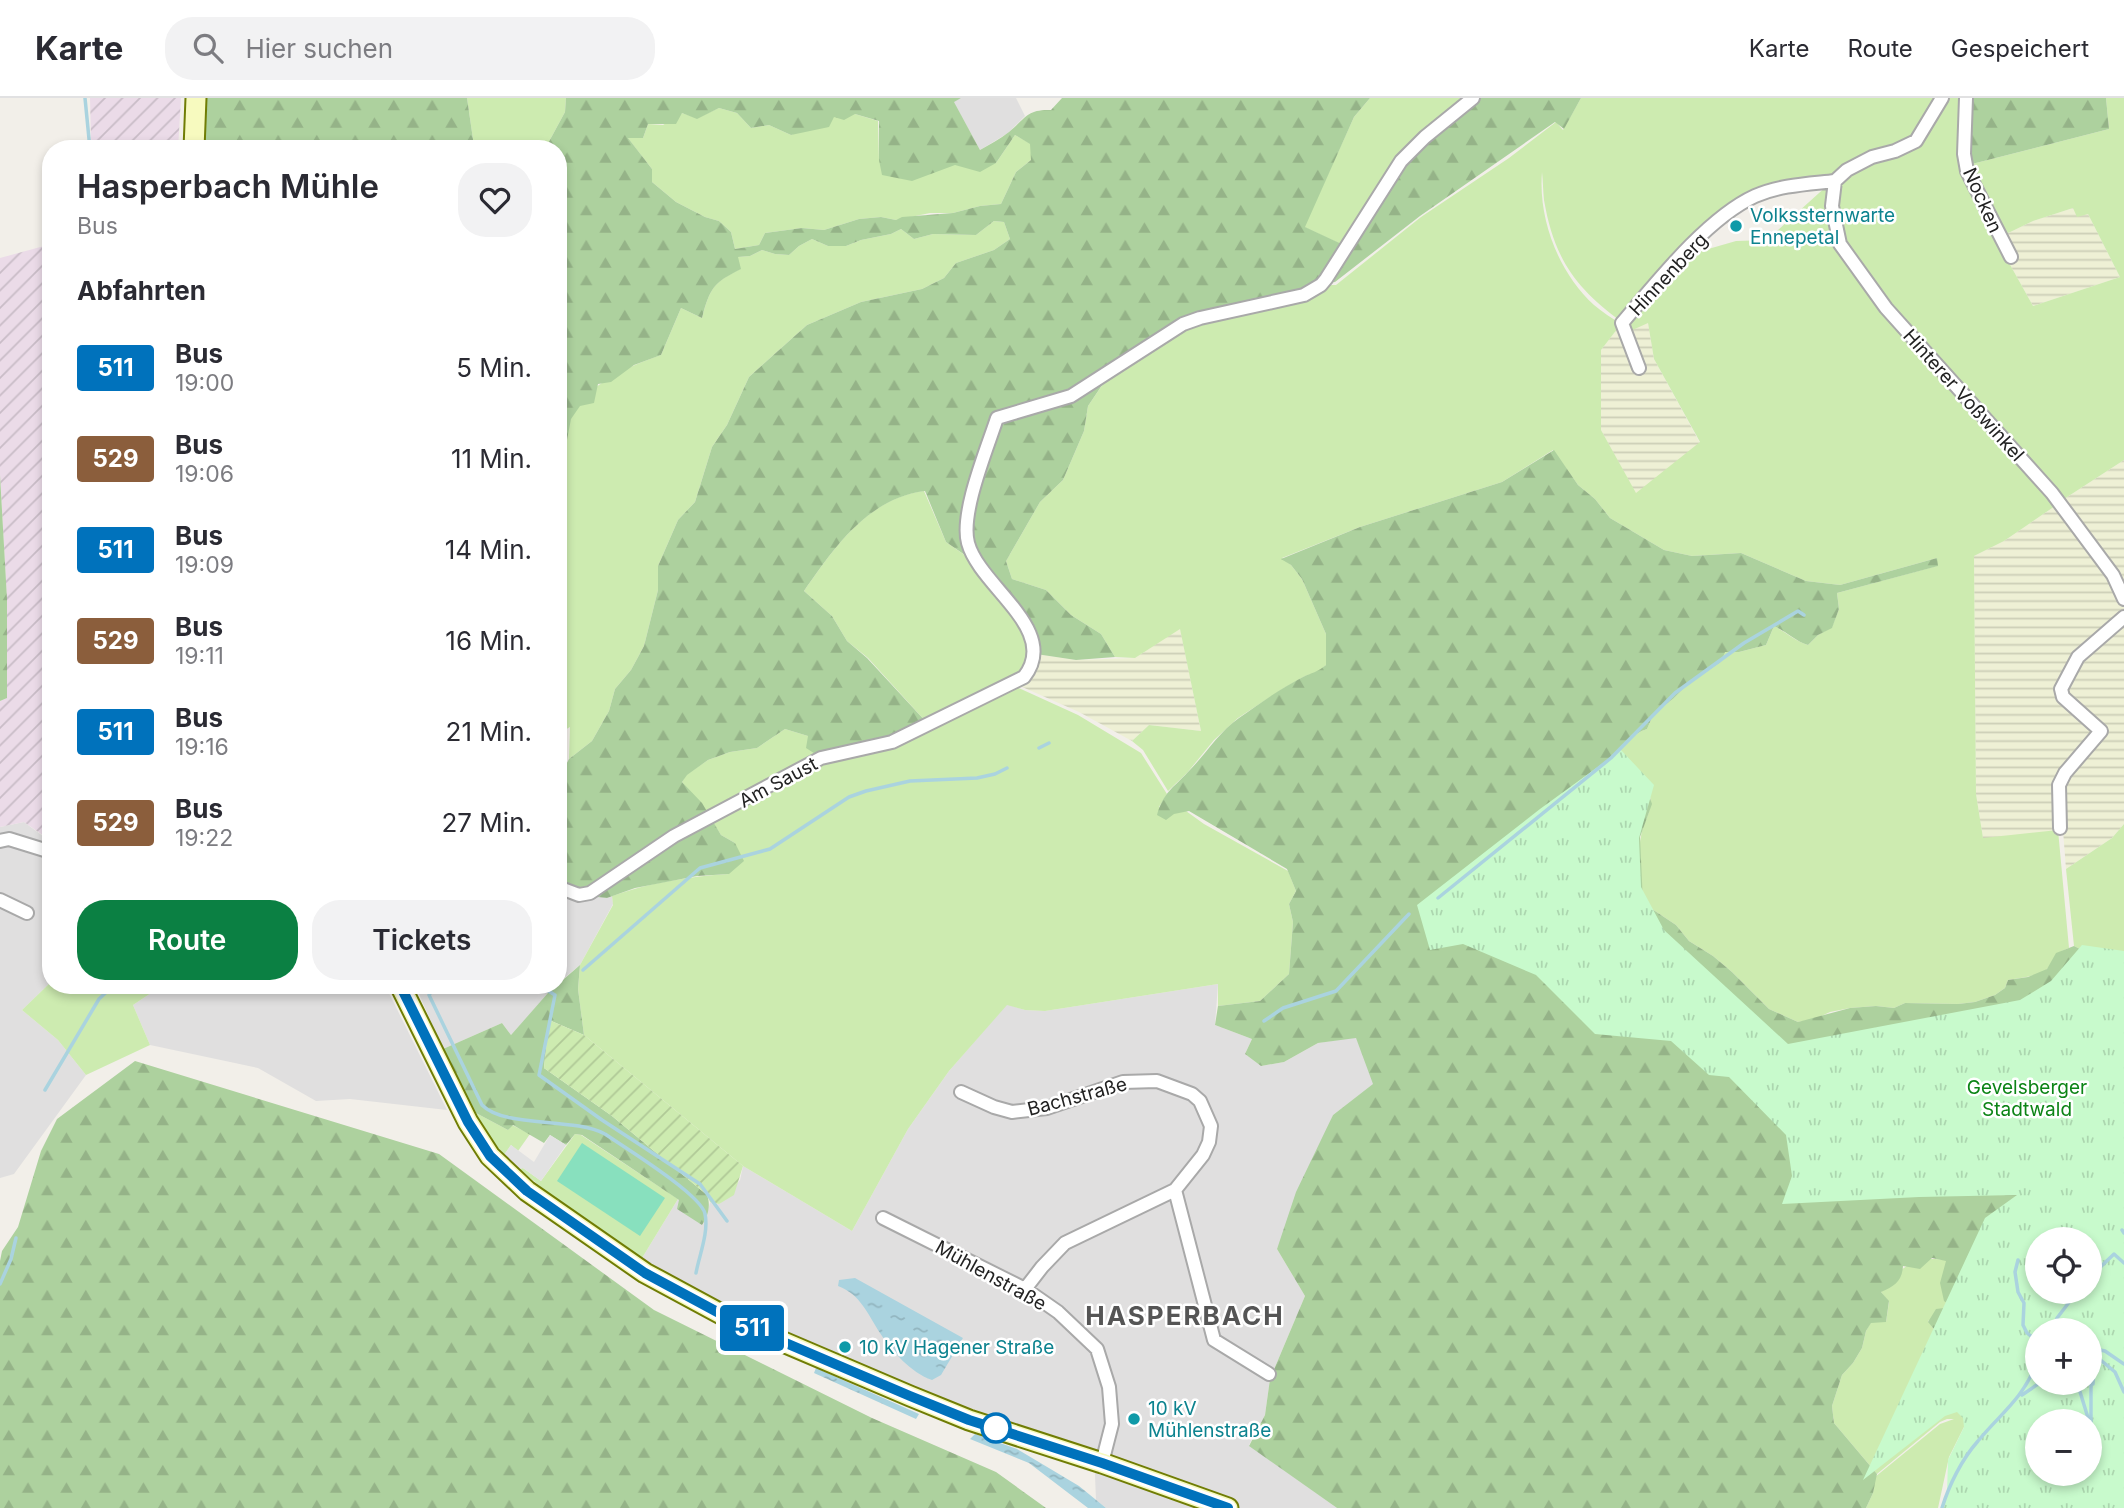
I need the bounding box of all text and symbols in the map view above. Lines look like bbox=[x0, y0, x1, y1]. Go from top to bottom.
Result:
search box bbox=[165, 17, 655, 80]
text: Karte bbox=[35, 28, 123, 68]
icon: search bbox=[189, 29, 227, 67]
text: Hier suchen bbox=[245, 33, 393, 64]
text: Karte bbox=[1749, 34, 1809, 63]
text: Route bbox=[1847, 34, 1913, 63]
text: Gespeichert bbox=[1951, 34, 2089, 63]
button: heart bbox=[458, 163, 532, 237]
street label: Nocken bbox=[1958, 164, 2007, 236]
text: Hasperbach Mühle bbox=[77, 166, 379, 206]
place label: Volkssternwarte Ennepetal bbox=[1750, 204, 1895, 249]
text: Bus bbox=[77, 212, 118, 240]
marker: Volkssternwarte Ennepetal bbox=[1728, 218, 1744, 234]
street label: Hinnenberg bbox=[1624, 228, 1712, 320]
text: Abfahrten bbox=[77, 275, 206, 306]
street label: Hinterer Voßwinkel bbox=[1898, 325, 2029, 466]
text: Bus bbox=[175, 338, 223, 369]
text: 5 Min. bbox=[456, 352, 532, 383]
text: 511 bbox=[97, 353, 134, 382]
text: 19:00 bbox=[175, 369, 234, 397]
text: Bus bbox=[175, 429, 223, 460]
text: 11 Min. bbox=[451, 443, 532, 474]
text: 529 bbox=[92, 444, 139, 473]
text: 19:06 bbox=[175, 460, 234, 488]
text: Bus bbox=[175, 520, 223, 551]
text: 14 Min. bbox=[445, 534, 532, 565]
text: 511 bbox=[97, 535, 134, 564]
text: 19:09 bbox=[175, 551, 234, 579]
text: Bus bbox=[175, 611, 223, 642]
text: 16 Min. bbox=[445, 625, 532, 656]
text: 529 bbox=[92, 626, 139, 655]
text: 19:11 bbox=[175, 642, 224, 670]
text: Bus bbox=[175, 702, 223, 733]
text: 21 Min. bbox=[446, 716, 532, 747]
text: 511 bbox=[97, 717, 134, 746]
text: 19:16 bbox=[175, 733, 229, 761]
street label: Am Saust bbox=[735, 752, 821, 813]
text: Bus bbox=[175, 793, 223, 824]
text: 27 Min. bbox=[441, 807, 532, 838]
text: 529 bbox=[92, 808, 139, 837]
text: 19:22 bbox=[175, 824, 233, 852]
button: Route bbox=[77, 900, 298, 980]
button: Tickets bbox=[312, 900, 532, 980]
street label: Bachstraße bbox=[1025, 1072, 1129, 1121]
park label: Gevelsberger Stadtwald bbox=[1967, 1076, 2087, 1121]
map controls bbox=[2025, 1227, 2102, 1486]
button: locate bbox=[2025, 1227, 2102, 1304]
street label: Mühlenstraße bbox=[931, 1235, 1050, 1315]
district label: HASPERBACH bbox=[1085, 1300, 1285, 1331]
line badge: 511 bbox=[712, 1305, 792, 1351]
text: 511 bbox=[734, 1313, 770, 1342]
button: + bbox=[2025, 1318, 2102, 1395]
place label: 10 kV Hagener Straße bbox=[859, 1336, 1054, 1359]
marker: 10 kV Hagener Straße bbox=[837, 1339, 853, 1355]
place label: 10 kV Mühlenstraße bbox=[1148, 1397, 1271, 1442]
button: − bbox=[2025, 1409, 2102, 1486]
marker: 10 kV Mühlenstraße bbox=[1126, 1411, 1142, 1427]
unlabelled marker bbox=[981, 1413, 1011, 1443]

